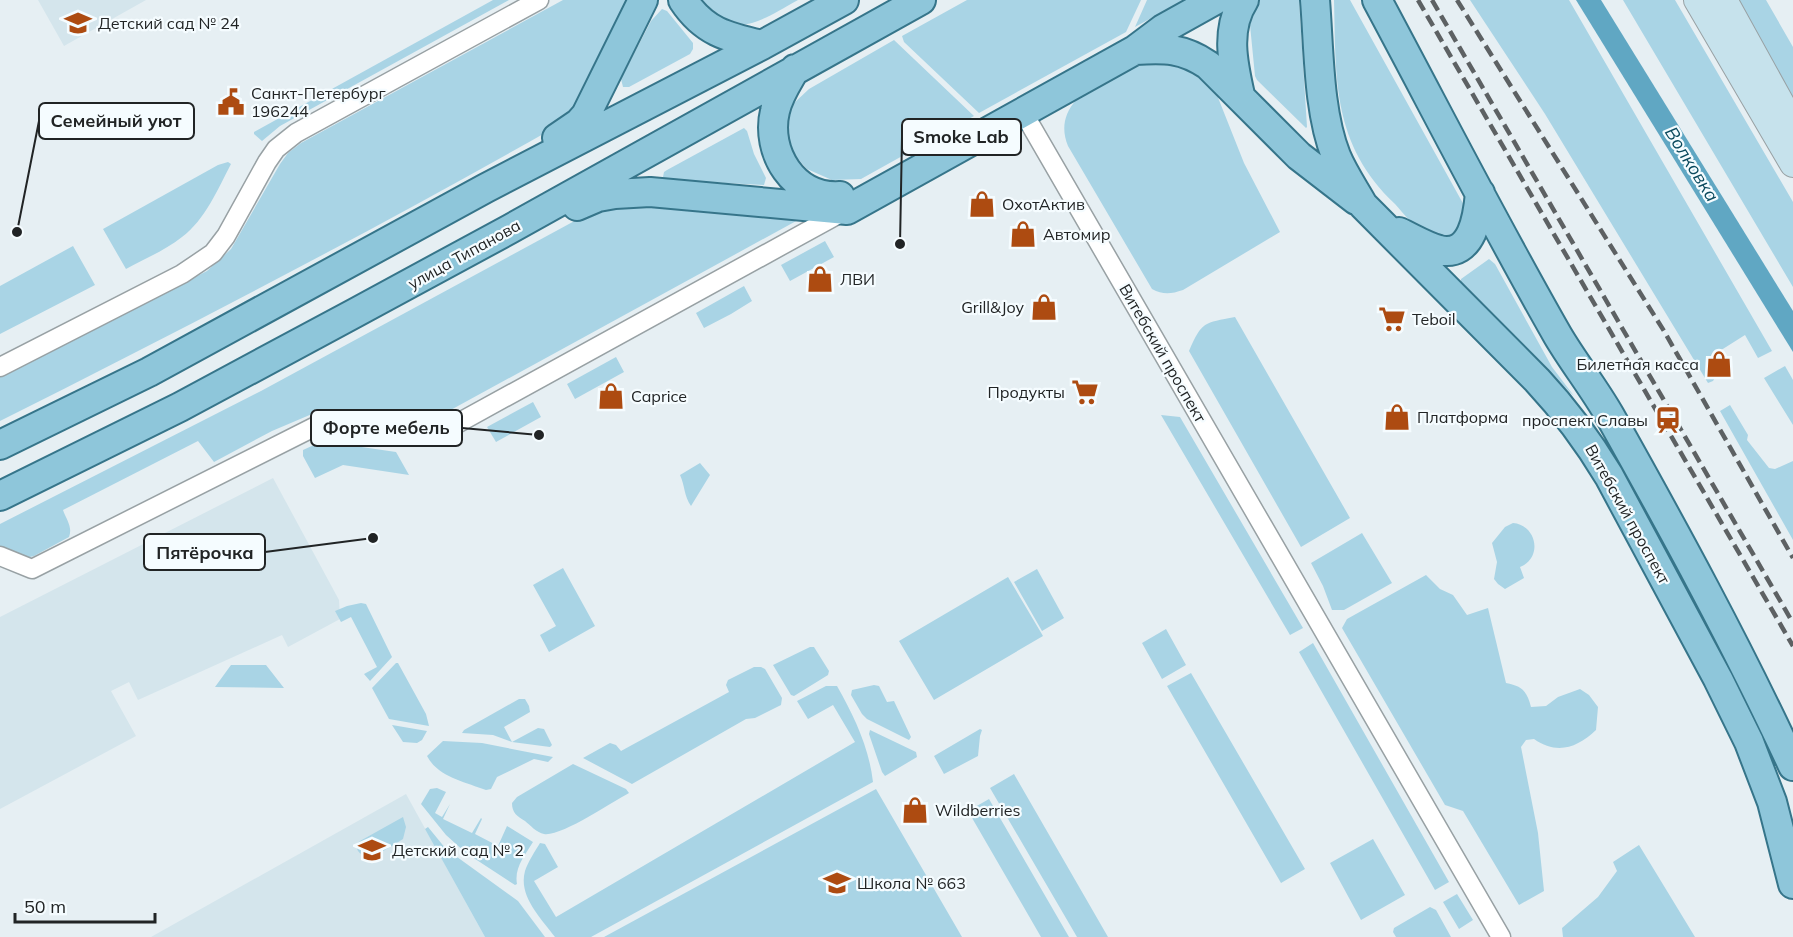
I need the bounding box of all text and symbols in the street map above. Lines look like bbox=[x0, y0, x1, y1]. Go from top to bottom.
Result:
school or university icon: Детский сад № 24 bbox=[63, 8, 93, 38]
place label: Детский сад № 24 bbox=[98, 13, 240, 33]
place label: Санкт-Петербург 196244 bbox=[251, 83, 386, 121]
public building icon: Санкт-Петербург 196244 bbox=[216, 87, 246, 117]
callout: Семейный уют bbox=[39, 103, 194, 139]
text: Семейный уют bbox=[50, 109, 182, 132]
callout: Smoke Lab bbox=[902, 119, 1021, 155]
water label: Волковка bbox=[1660, 122, 1724, 206]
text: Smoke Lab bbox=[913, 125, 1009, 148]
shop icon: ОхотАктив bbox=[967, 189, 997, 219]
place label: ОхотАктив bbox=[1002, 194, 1085, 214]
street label: улица Типанова bbox=[404, 215, 524, 293]
shop icon: Автомир bbox=[1008, 219, 1038, 249]
place label: Автомир bbox=[1043, 224, 1110, 244]
shop icon: ЛВИ bbox=[805, 264, 835, 294]
place label: ЛВИ bbox=[840, 269, 875, 289]
street label: Витебский проспект bbox=[1115, 280, 1211, 426]
shop icon: Grill&Joy bbox=[1029, 292, 1059, 322]
place label: Grill&Joy bbox=[961, 297, 1024, 317]
supermarket icon: Teboil bbox=[1377, 304, 1407, 334]
place label: Teboil bbox=[1412, 309, 1456, 329]
shop icon: Билетная касса bbox=[1704, 349, 1734, 379]
place label: Билетная касса bbox=[1577, 354, 1699, 374]
supermarket icon: Продукты bbox=[1070, 377, 1100, 407]
shop icon: Caprice bbox=[596, 381, 626, 411]
place label: Продукты bbox=[988, 382, 1065, 402]
place label: Caprice bbox=[631, 386, 687, 406]
shop icon: Платформа bbox=[1382, 402, 1412, 432]
station icon: проспект Славы bbox=[1653, 405, 1683, 435]
place label: Платформа bbox=[1417, 407, 1508, 427]
callout: Форте мебель bbox=[311, 410, 462, 446]
place label: проспект Славы bbox=[1522, 410, 1648, 430]
text: Форте мебель bbox=[322, 416, 450, 439]
street label: Витебский проспект bbox=[1581, 441, 1675, 588]
callout: Пятёрочка bbox=[144, 534, 265, 570]
text: Пятёрочка bbox=[156, 541, 254, 564]
shop icon: Wildberries bbox=[900, 795, 930, 825]
place label: Wildberries bbox=[935, 800, 1020, 820]
school or university icon: Детский сад № 2 bbox=[357, 835, 387, 865]
place label: Детский сад № 2 bbox=[392, 840, 524, 860]
school or university icon: Школа № 663 bbox=[822, 868, 852, 898]
place label: Школа № 663 bbox=[857, 873, 966, 893]
scale bar bbox=[15, 886, 154, 924]
text: 50 m bbox=[24, 895, 66, 918]

